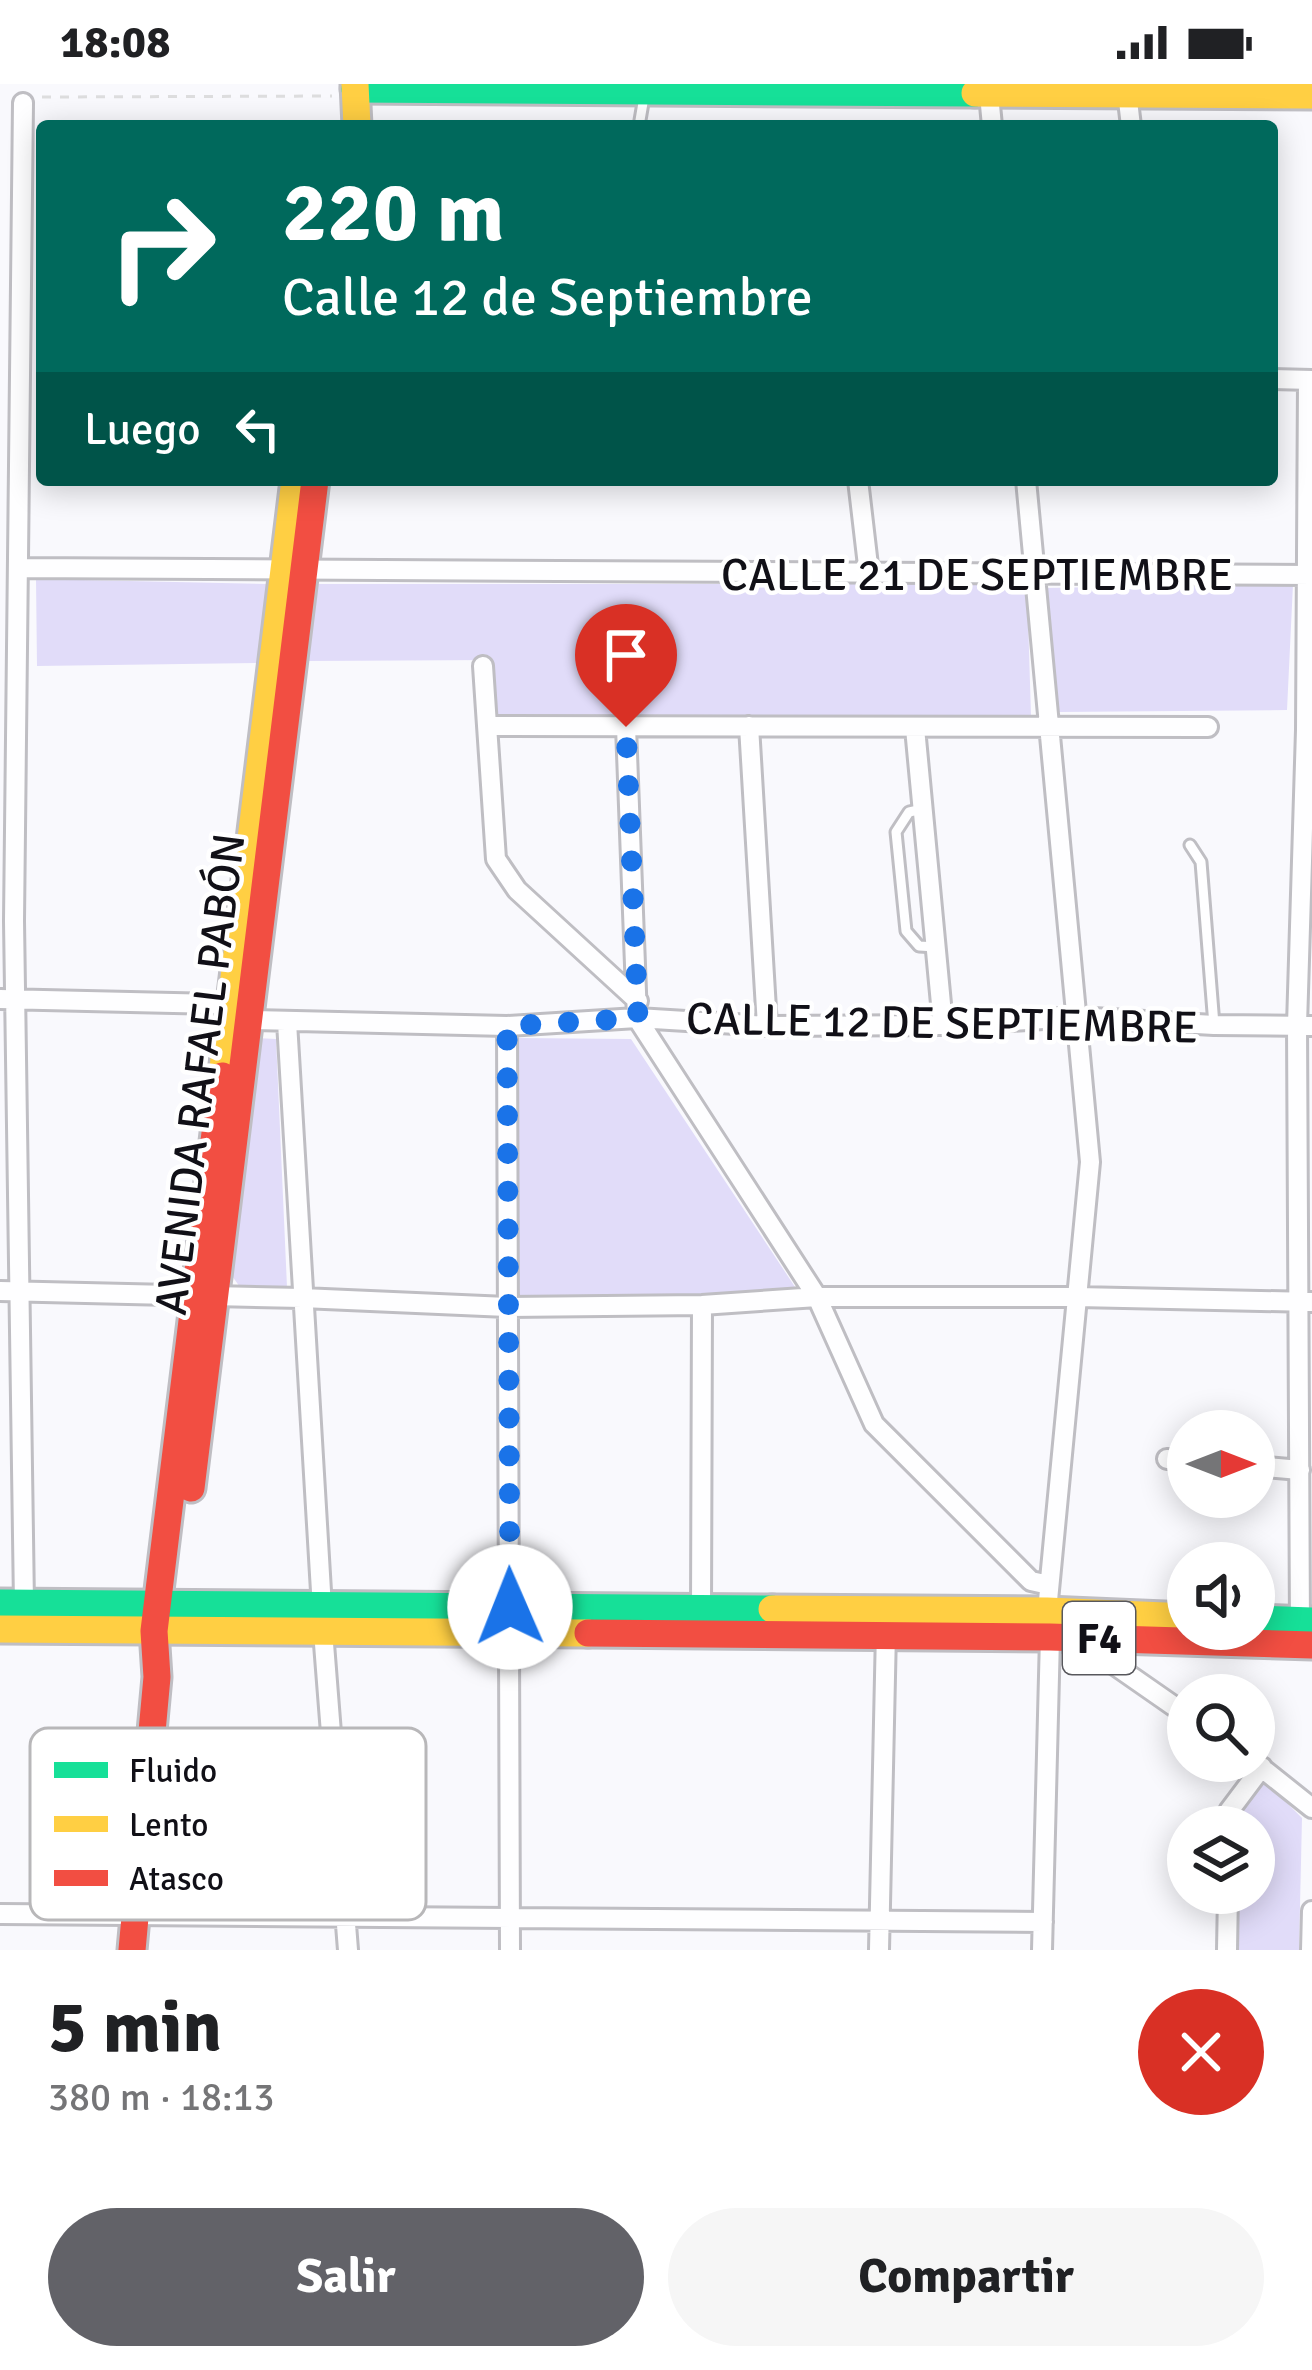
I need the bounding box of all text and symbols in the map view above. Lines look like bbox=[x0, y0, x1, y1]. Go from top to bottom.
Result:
text: 18:08 bbox=[60, 15, 170, 70]
text: 220 m bbox=[282, 161, 504, 265]
icon: right bbox=[84, 168, 240, 324]
text: Calle 12 de Septiembre bbox=[282, 264, 813, 331]
icon: left bbox=[225, 396, 291, 462]
text: Luego bbox=[84, 402, 201, 457]
street label: CALLE 21 DE SEPTIEMBRE bbox=[721, 548, 1233, 603]
pin bbox=[575, 604, 677, 727]
icon: arrive bbox=[593, 622, 659, 688]
street label: AVENIDA RAFAEL PABÓN bbox=[144, 830, 257, 1318]
street label: CALLE 12 DE SEPTIEMBRE bbox=[686, 992, 1198, 1055]
north arrow bbox=[1167, 1410, 1275, 1518]
map controls bbox=[1167, 1410, 1275, 1914]
button: sound bbox=[1167, 1542, 1275, 1650]
position arrow bbox=[447, 1544, 573, 1670]
road number: F4 bbox=[1063, 1602, 1135, 1674]
button: search bbox=[1167, 1674, 1275, 1782]
legend bbox=[30, 1728, 426, 1920]
text: Fluido bbox=[129, 1751, 217, 1792]
text: Lento bbox=[129, 1805, 208, 1846]
button: layers bbox=[1167, 1806, 1275, 1914]
text: Atasco bbox=[129, 1859, 224, 1900]
text: 5 min bbox=[48, 1983, 222, 2072]
button: close bbox=[1138, 1989, 1264, 2115]
text: 380 m · 18:13 bbox=[48, 2073, 275, 2121]
button: Salir bbox=[48, 2208, 644, 2346]
button: Compartir bbox=[668, 2208, 1264, 2346]

